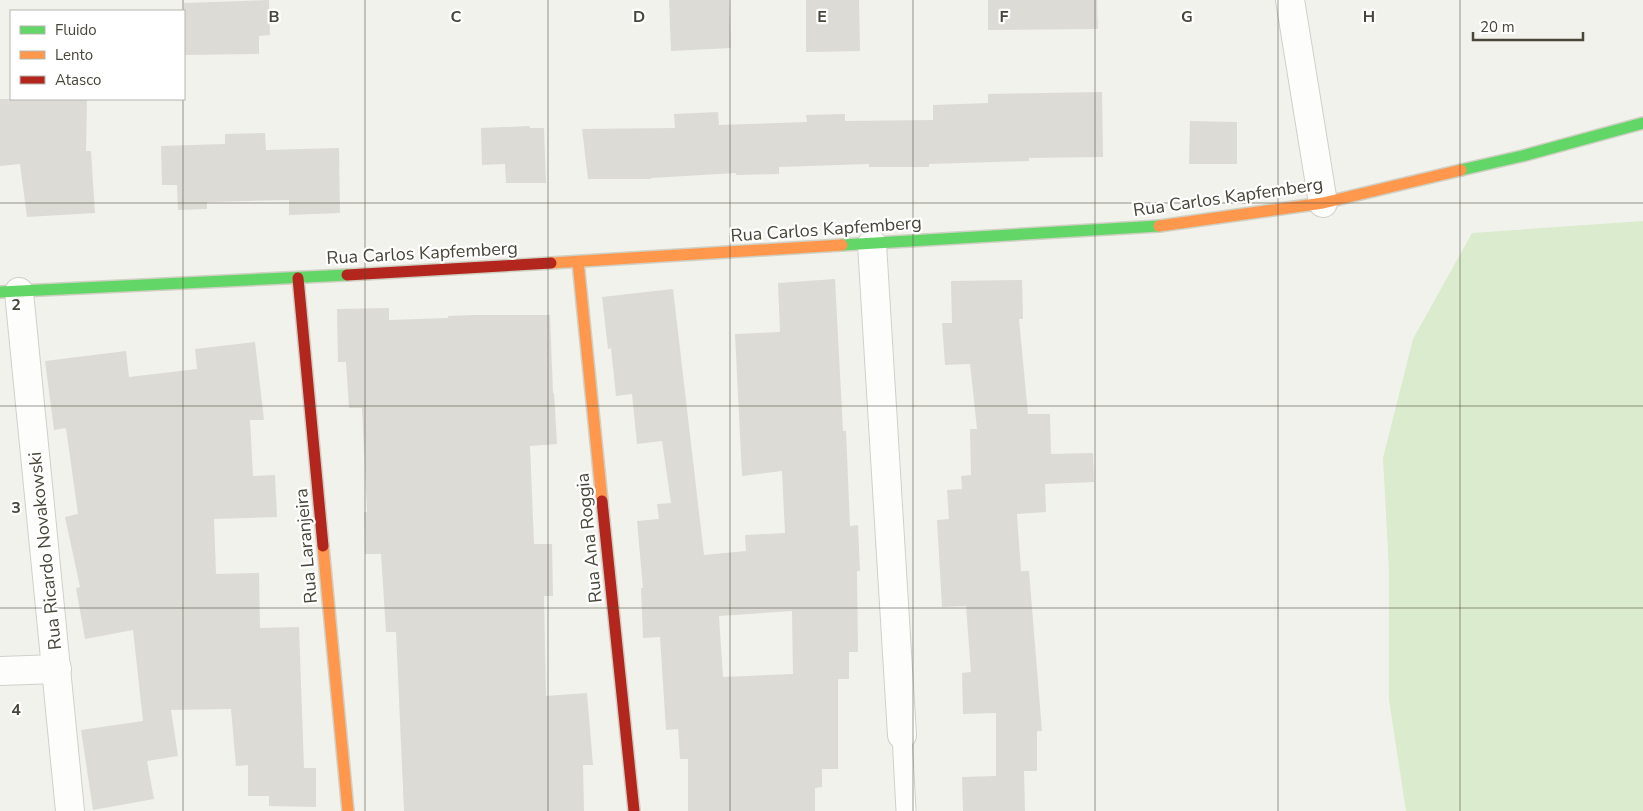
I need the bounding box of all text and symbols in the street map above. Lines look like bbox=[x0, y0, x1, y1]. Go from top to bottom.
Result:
text: B bbox=[268, 6, 280, 28]
text: C bbox=[451, 6, 462, 28]
text: D bbox=[633, 6, 645, 28]
text: E bbox=[817, 6, 827, 28]
text: F bbox=[1000, 6, 1009, 28]
text: G bbox=[1181, 6, 1193, 28]
text: H bbox=[1363, 6, 1375, 28]
legend bbox=[10, 10, 185, 100]
scale bar bbox=[1473, 10, 1583, 42]
text: 20 m bbox=[1480, 17, 1515, 37]
text: Fluido bbox=[55, 20, 97, 40]
text: Lento bbox=[55, 45, 93, 65]
text: Atasco bbox=[55, 70, 101, 90]
street label: Rua Carlos Kapfemberg bbox=[1132, 172, 1324, 222]
street label: Rua Carlos Kapfemberg bbox=[730, 210, 922, 248]
street label: Rua Carlos Kapfemberg bbox=[326, 236, 518, 270]
text: 2 bbox=[11, 294, 21, 316]
street label: Rua Ricardo Novakowski bbox=[23, 451, 67, 651]
street label: Rua Ana Roggia bbox=[570, 472, 608, 604]
street label: Rua Laranjeira bbox=[289, 487, 323, 605]
text: 3 bbox=[11, 497, 21, 519]
text: 4 bbox=[11, 699, 21, 721]

